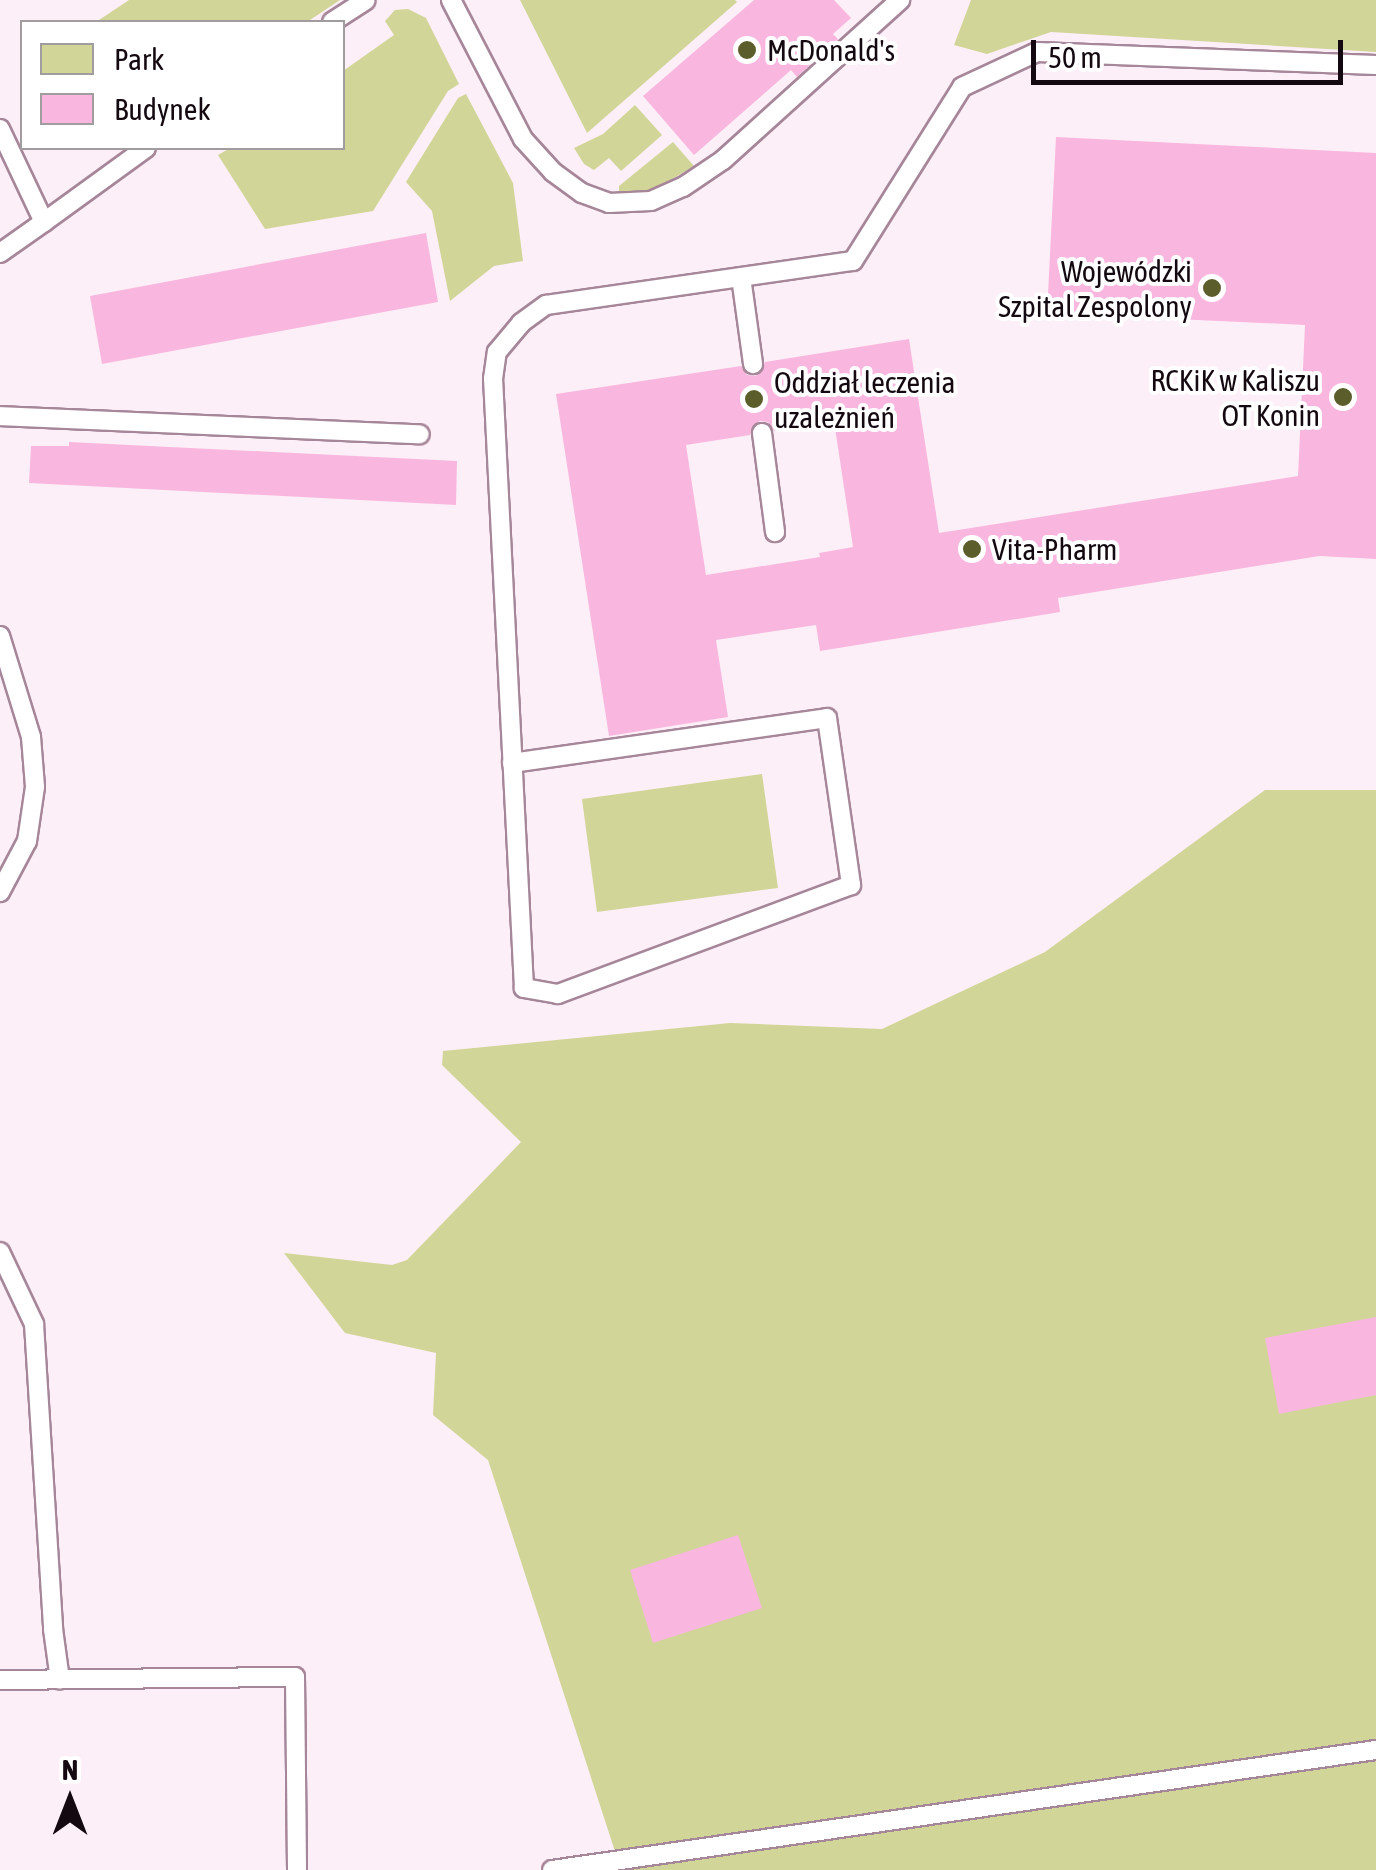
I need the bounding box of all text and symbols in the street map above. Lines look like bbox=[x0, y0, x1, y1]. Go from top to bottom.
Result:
legend bbox=[20, 20, 345, 150]
scale bar bbox=[1036, 20, 1348, 82]
place label: McDonald's bbox=[767, 32, 895, 68]
marker: McDonald's bbox=[736, 39, 758, 61]
text: 50 m bbox=[1048, 40, 1102, 74]
text: Park bbox=[114, 42, 164, 76]
text: Budynek bbox=[114, 92, 211, 126]
place label: Wojewódzki Szpital Zespolony bbox=[998, 253, 1192, 324]
marker: Wojewódzki Szpital Zespolony bbox=[1201, 277, 1223, 299]
place label: RCKiK w Kaliszu OT Konin bbox=[1151, 362, 1320, 432]
place label: Oddział leczenia uzależnień bbox=[774, 364, 955, 434]
marker: RCKiK w Kaliszu OT Konin bbox=[1330, 384, 1356, 410]
marker: Oddział leczenia uzależnień bbox=[743, 388, 765, 410]
place label: Vita-Pharm bbox=[992, 531, 1117, 567]
marker: Vita-Pharm bbox=[961, 538, 983, 560]
north arrow bbox=[20, 1750, 120, 1850]
text: N bbox=[62, 1754, 78, 1786]

